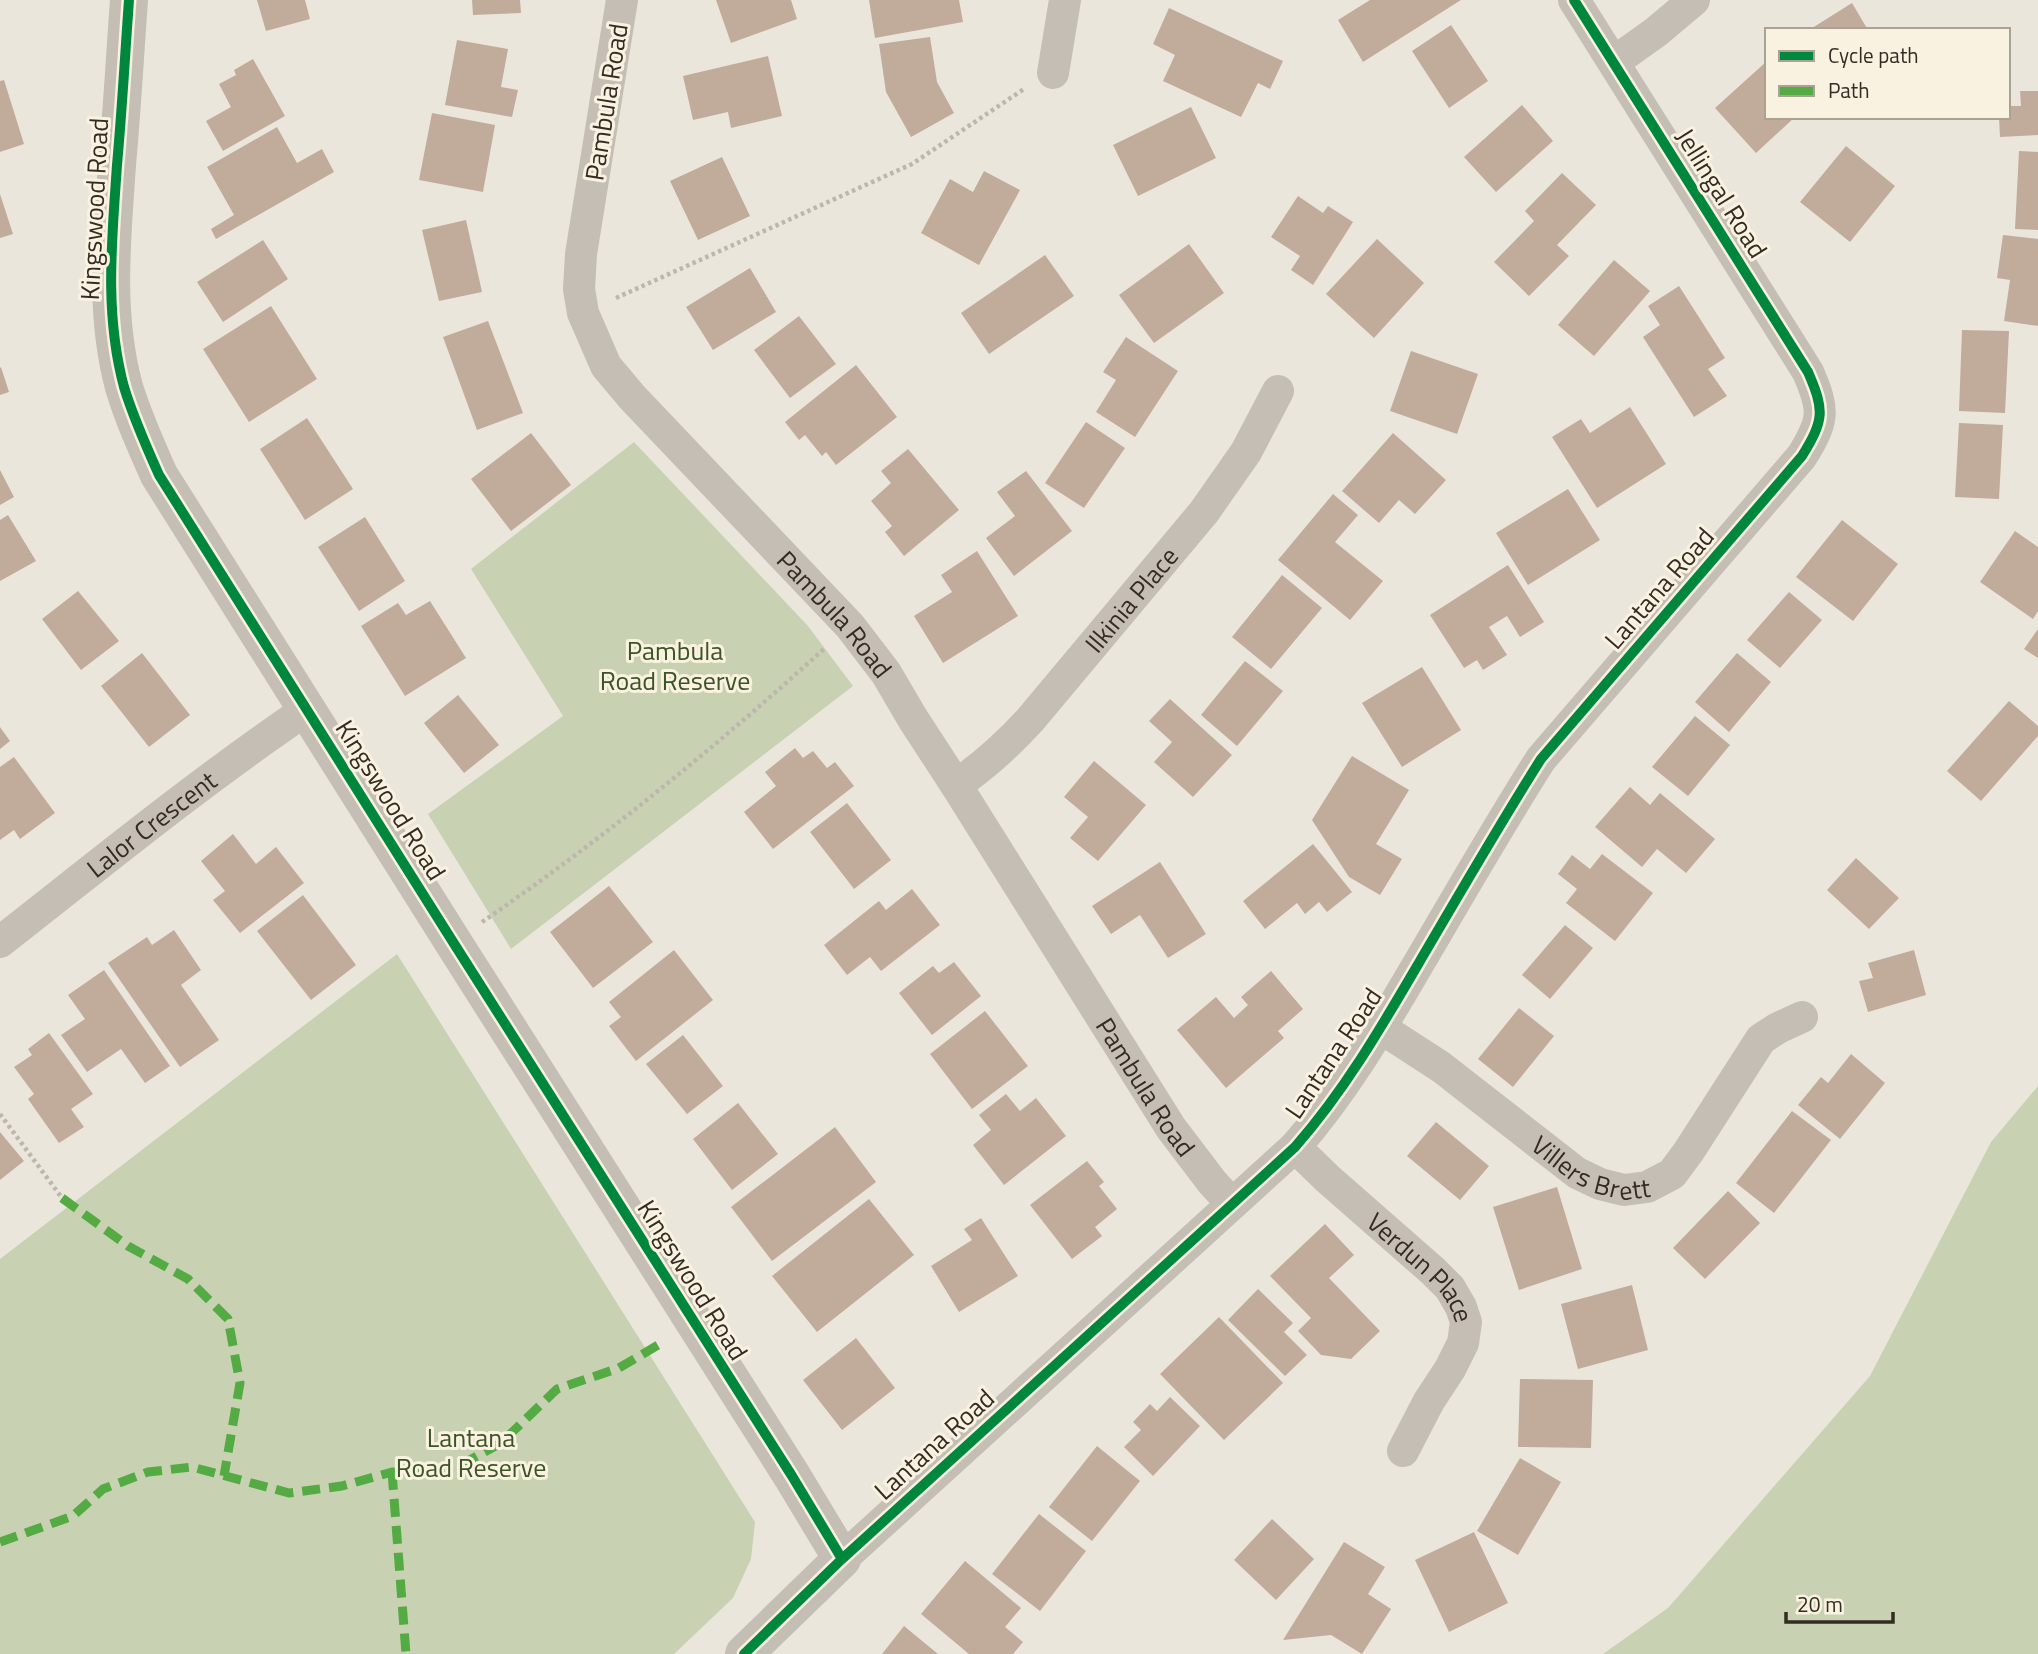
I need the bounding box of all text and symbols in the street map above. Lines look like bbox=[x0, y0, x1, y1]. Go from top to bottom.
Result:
street label: Pambula Road bbox=[574, 21, 638, 183]
legend bbox=[1765, 28, 2010, 119]
text: Cycle path bbox=[1828, 39, 1919, 71]
text: Path bbox=[1828, 74, 1870, 106]
street label: Kingswood Road bbox=[70, 117, 118, 301]
street label: Jellingal Road bbox=[1667, 121, 1777, 265]
street label: Lantana Road bbox=[1595, 518, 1723, 658]
street label: Ilkinia Place bbox=[1075, 538, 1187, 661]
street label: Pambula Road bbox=[768, 541, 902, 686]
park label: Pambula Road Reserve bbox=[600, 631, 750, 700]
street label: Kingswood Road bbox=[326, 712, 456, 888]
street label: Lalor Crescent bbox=[78, 761, 225, 887]
street label: Lantana Road bbox=[1275, 980, 1391, 1126]
street label: Pambula Road bbox=[1087, 1010, 1205, 1165]
street label: Villers Brett bbox=[1524, 1125, 1653, 1210]
street label: Kingswood Road bbox=[628, 1192, 758, 1368]
street label: Verdun Place bbox=[1359, 1203, 1484, 1327]
street label: Lantana Road bbox=[865, 1379, 1003, 1509]
park label: Lantana Road Reserve bbox=[396, 1418, 546, 1487]
scale bar bbox=[1786, 1580, 1893, 1624]
text: 20 m bbox=[1797, 1588, 1843, 1620]

